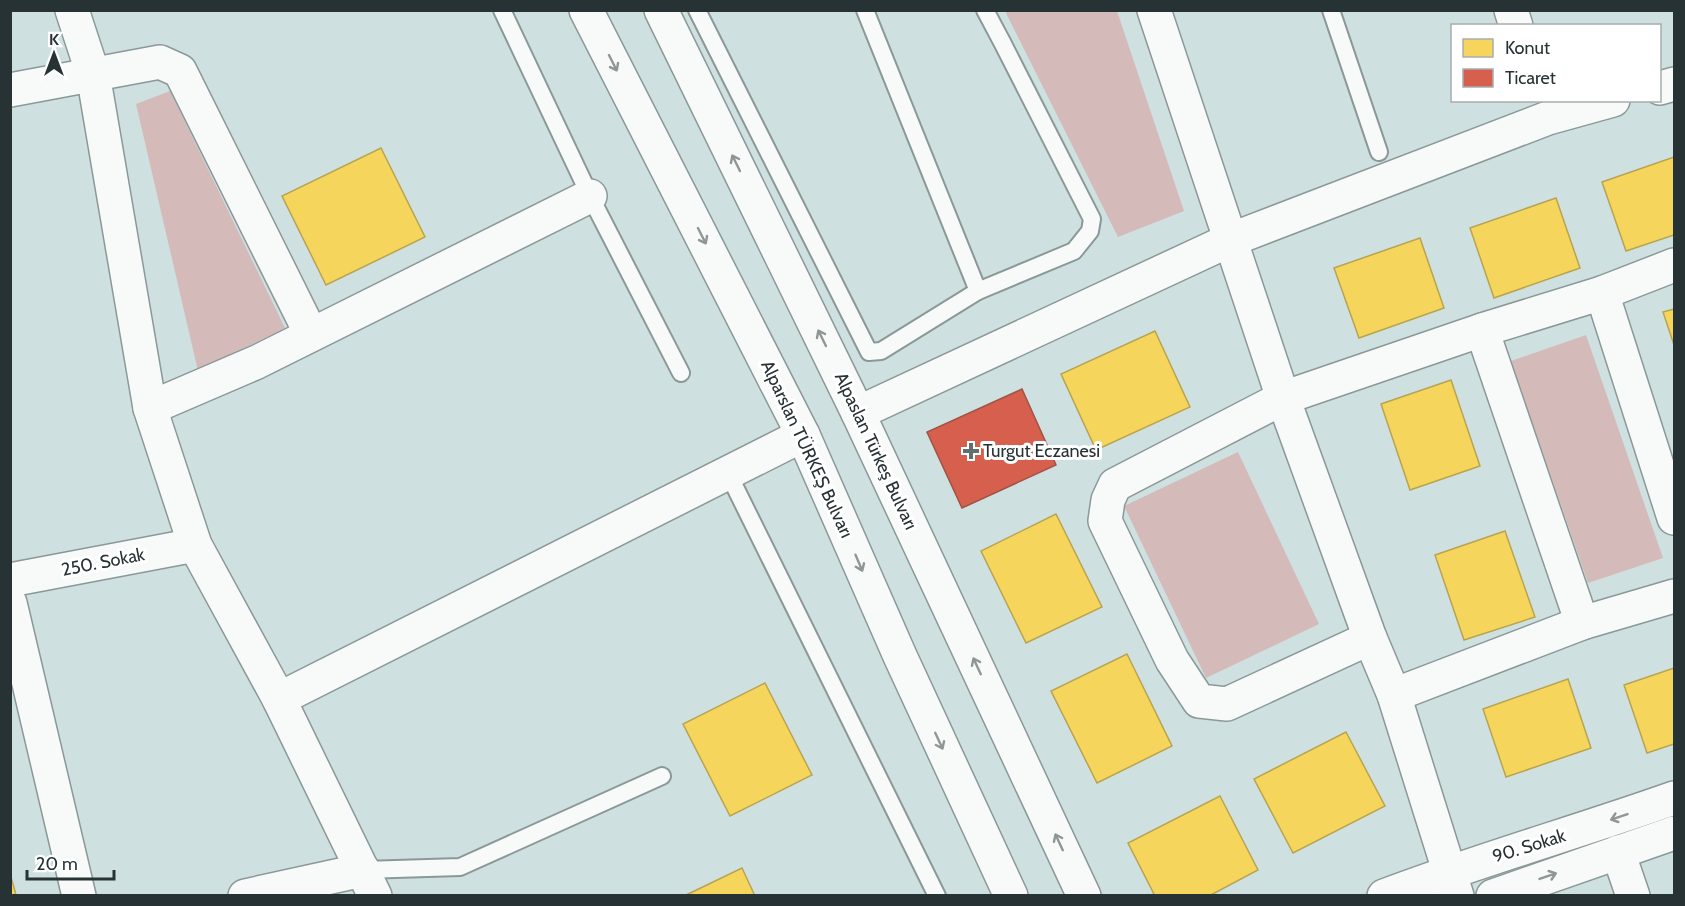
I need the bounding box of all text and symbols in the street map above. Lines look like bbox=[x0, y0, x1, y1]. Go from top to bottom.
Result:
north arrow bbox=[24, 24, 84, 84]
legend bbox=[1451, 24, 1661, 102]
text: K bbox=[49, 30, 59, 49]
text: Konut bbox=[1505, 37, 1550, 59]
one-way arrow bbox=[608, 53, 619, 71]
text: Ticaret bbox=[1505, 67, 1556, 89]
one-way arrow bbox=[729, 154, 741, 172]
one-way arrow bbox=[697, 227, 708, 245]
one-way arrow bbox=[815, 329, 827, 347]
street label: Alparslan TÜRKEŞ Bulvarı bbox=[756, 357, 858, 541]
street label: Alpaslan Türkeş Bulvarı bbox=[830, 369, 922, 533]
place label: Turgut Eczanesi bbox=[983, 440, 1100, 462]
marker: Turgut Eczanesi bbox=[964, 444, 978, 458]
street label: 250. Sokak bbox=[60, 543, 147, 581]
one-way arrow bbox=[854, 553, 865, 572]
one-way arrow bbox=[970, 657, 982, 675]
one-way arrow bbox=[934, 731, 945, 750]
one-way arrow bbox=[1610, 813, 1629, 824]
street label: 90. Sokak bbox=[1490, 824, 1569, 868]
one-way arrow bbox=[1053, 834, 1065, 852]
scale bar bbox=[27, 843, 114, 881]
text: 20 m bbox=[36, 853, 78, 875]
one-way arrow bbox=[1538, 870, 1557, 881]

